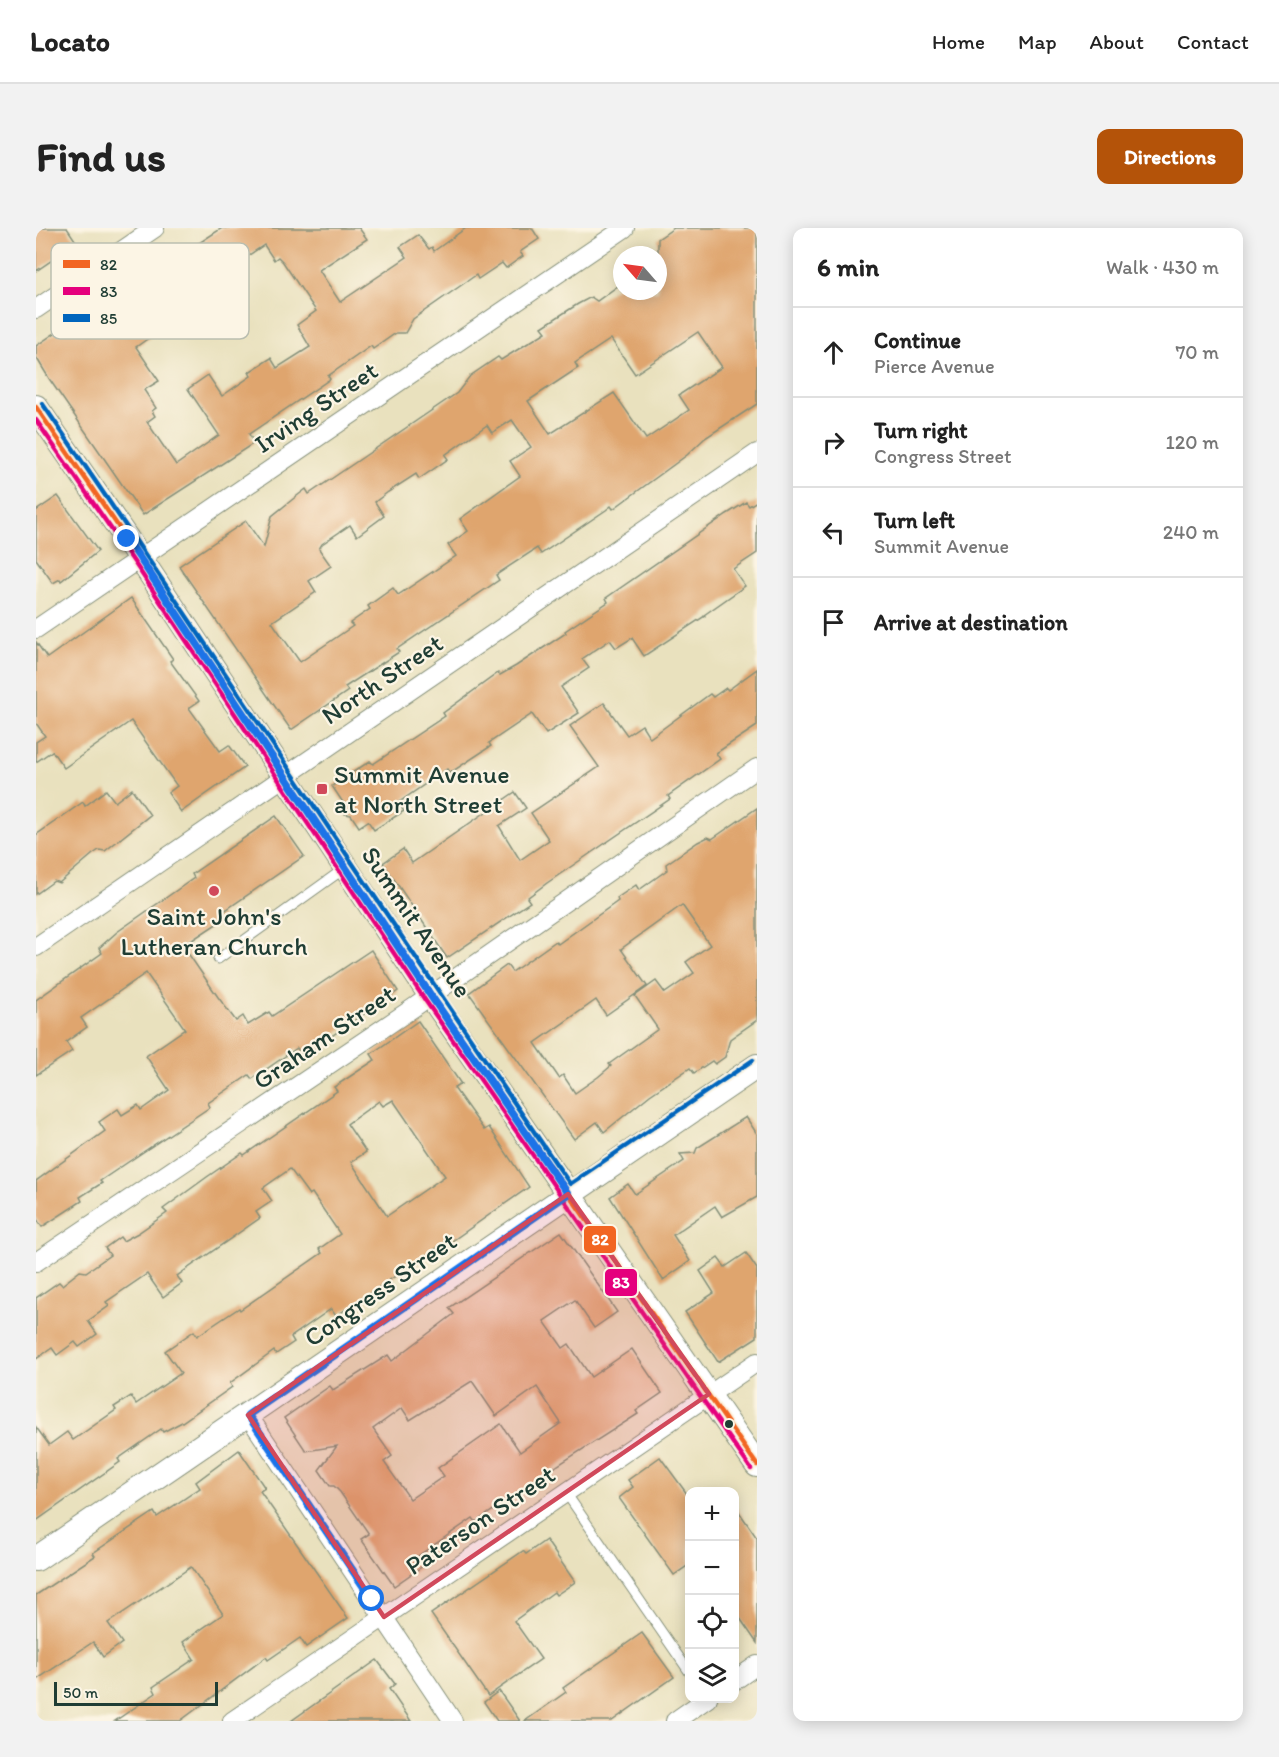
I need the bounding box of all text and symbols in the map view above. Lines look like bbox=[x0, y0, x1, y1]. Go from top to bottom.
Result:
text: Locato bbox=[30, 24, 110, 58]
text: Home bbox=[932, 29, 985, 54]
text: Map bbox=[1018, 29, 1057, 54]
text: About bbox=[1090, 29, 1144, 54]
text: Contact bbox=[1177, 29, 1249, 54]
button: Directions bbox=[1097, 129, 1243, 184]
text: Find us bbox=[36, 131, 166, 182]
legend bbox=[51, 243, 249, 339]
north arrow bbox=[613, 246, 667, 300]
text: 6 min bbox=[817, 251, 879, 283]
text: 82 bbox=[100, 255, 118, 274]
text: Walk · 430 m bbox=[1106, 255, 1219, 279]
text: 83 bbox=[100, 282, 118, 301]
text: 85 bbox=[100, 309, 117, 328]
text: Continue bbox=[874, 327, 961, 354]
icon: ahead bbox=[817, 336, 850, 369]
text: 70 m bbox=[1175, 340, 1219, 364]
street label: Irving Street bbox=[248, 354, 384, 460]
text: Pierce Avenue bbox=[874, 354, 995, 378]
text: Turn right bbox=[874, 417, 968, 444]
icon: right bbox=[817, 426, 850, 459]
text: 120 m bbox=[1166, 430, 1219, 454]
text: Congress Street bbox=[874, 444, 1012, 468]
text: Turn left bbox=[874, 507, 955, 534]
icon: left bbox=[817, 516, 850, 549]
text: 240 m bbox=[1163, 520, 1219, 544]
route end bbox=[113, 525, 139, 551]
text: Summit Avenue bbox=[874, 534, 1009, 558]
icon: arrive bbox=[817, 606, 850, 639]
text: Arrive at destination bbox=[874, 609, 1068, 636]
street label: North Street bbox=[315, 627, 449, 731]
place label: Summit Avenue at North Street bbox=[334, 758, 510, 820]
marker: Summit Avenue at North Street bbox=[315, 782, 329, 796]
street label: Summit Avenue bbox=[355, 840, 479, 1004]
marker: Saint John's Lutheran Church bbox=[207, 884, 221, 898]
place label: Saint John's Lutheran Church bbox=[120, 900, 308, 962]
street label: Graham Street bbox=[247, 978, 401, 1096]
street label: Congress Street bbox=[298, 1224, 463, 1353]
line badge: 82 bbox=[583, 1225, 617, 1254]
text: 82 bbox=[591, 1230, 609, 1249]
line badge: 83 bbox=[604, 1268, 638, 1297]
text: 83 bbox=[612, 1273, 630, 1292]
unlabelled marker bbox=[723, 1418, 735, 1430]
street label: Paterson Street bbox=[399, 1458, 561, 1582]
map controls bbox=[685, 1487, 739, 1703]
button: + bbox=[685, 1487, 739, 1541]
button: − bbox=[685, 1541, 739, 1595]
route start bbox=[358, 1585, 384, 1611]
button: locate bbox=[685, 1595, 739, 1649]
button: layers bbox=[685, 1649, 739, 1703]
scale bar bbox=[54, 1679, 218, 1706]
text: 50 m bbox=[63, 1683, 98, 1702]

